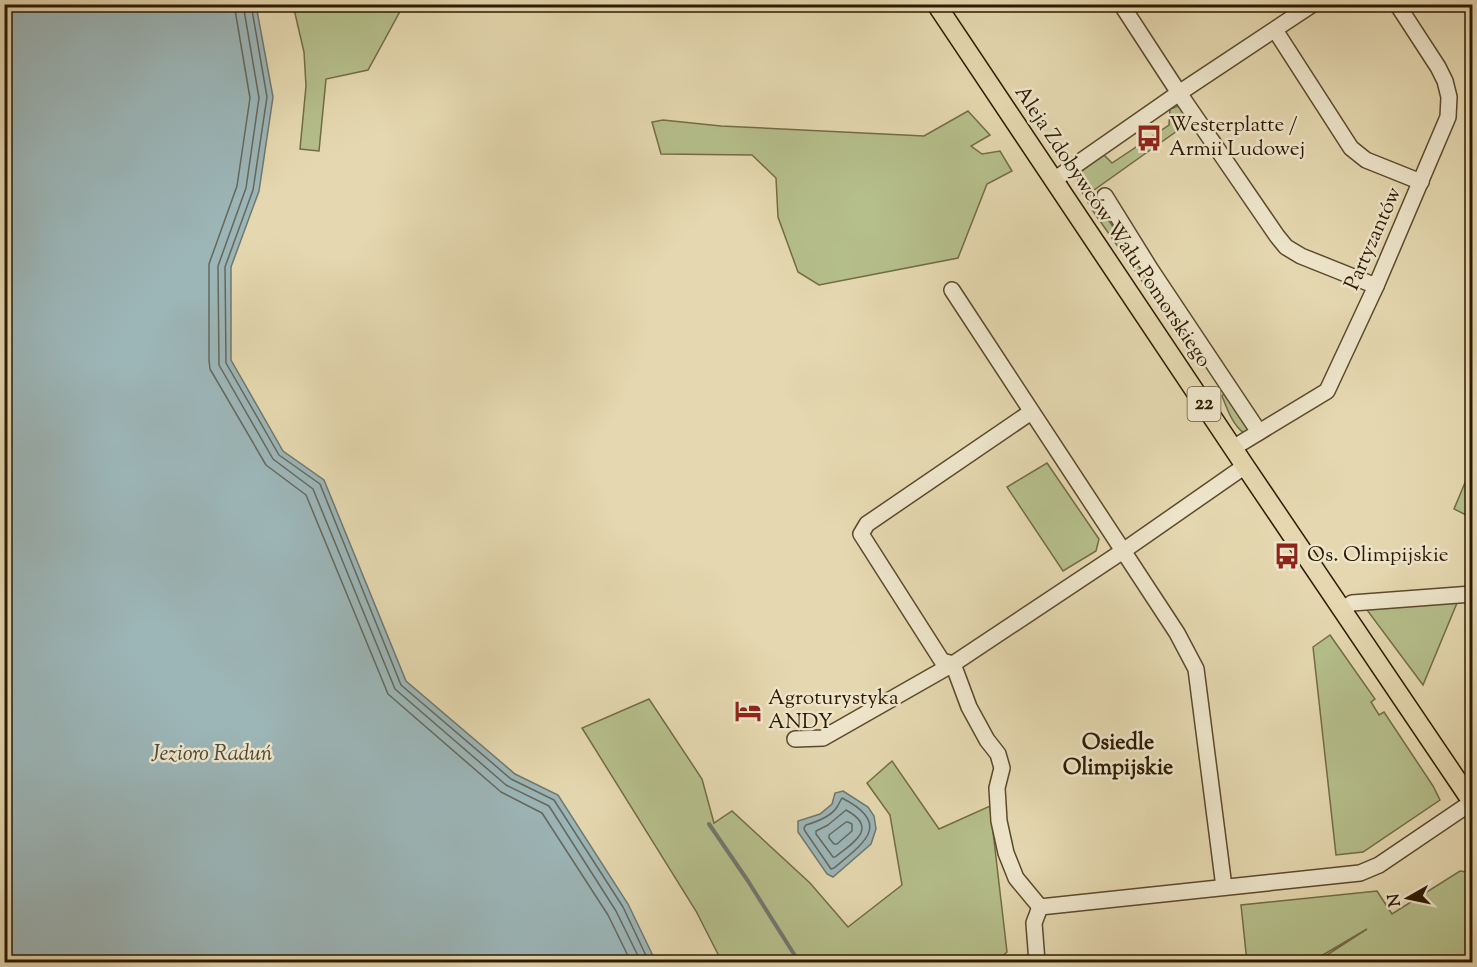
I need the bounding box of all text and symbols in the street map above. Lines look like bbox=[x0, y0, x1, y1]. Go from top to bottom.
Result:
street label: Aleja Zdobywców Wału Pomorskiego bbox=[1006, 80, 1218, 374]
place label: Westerplatte / Armii Ludowej bbox=[1169, 111, 1305, 165]
bus stop icon: Westerplatte / Armii Ludowej bbox=[1134, 123, 1164, 153]
street label: Partyzantów bbox=[1338, 182, 1410, 295]
road number: 22 bbox=[1188, 387, 1220, 421]
bus stop icon: Os. Olimpijskie bbox=[1272, 541, 1302, 571]
place label: Os. Olimpijskie bbox=[1307, 541, 1449, 571]
place label: Agroturystyka ANDY bbox=[768, 684, 899, 738]
hotel icon: Agroturystyka ANDY bbox=[733, 696, 763, 726]
district label: Osiedle Olimpijskie bbox=[1063, 728, 1173, 785]
water label: Jezioro Raduń bbox=[151, 739, 273, 771]
north arrow bbox=[1378, 868, 1438, 928]
text: N bbox=[1383, 892, 1408, 908]

